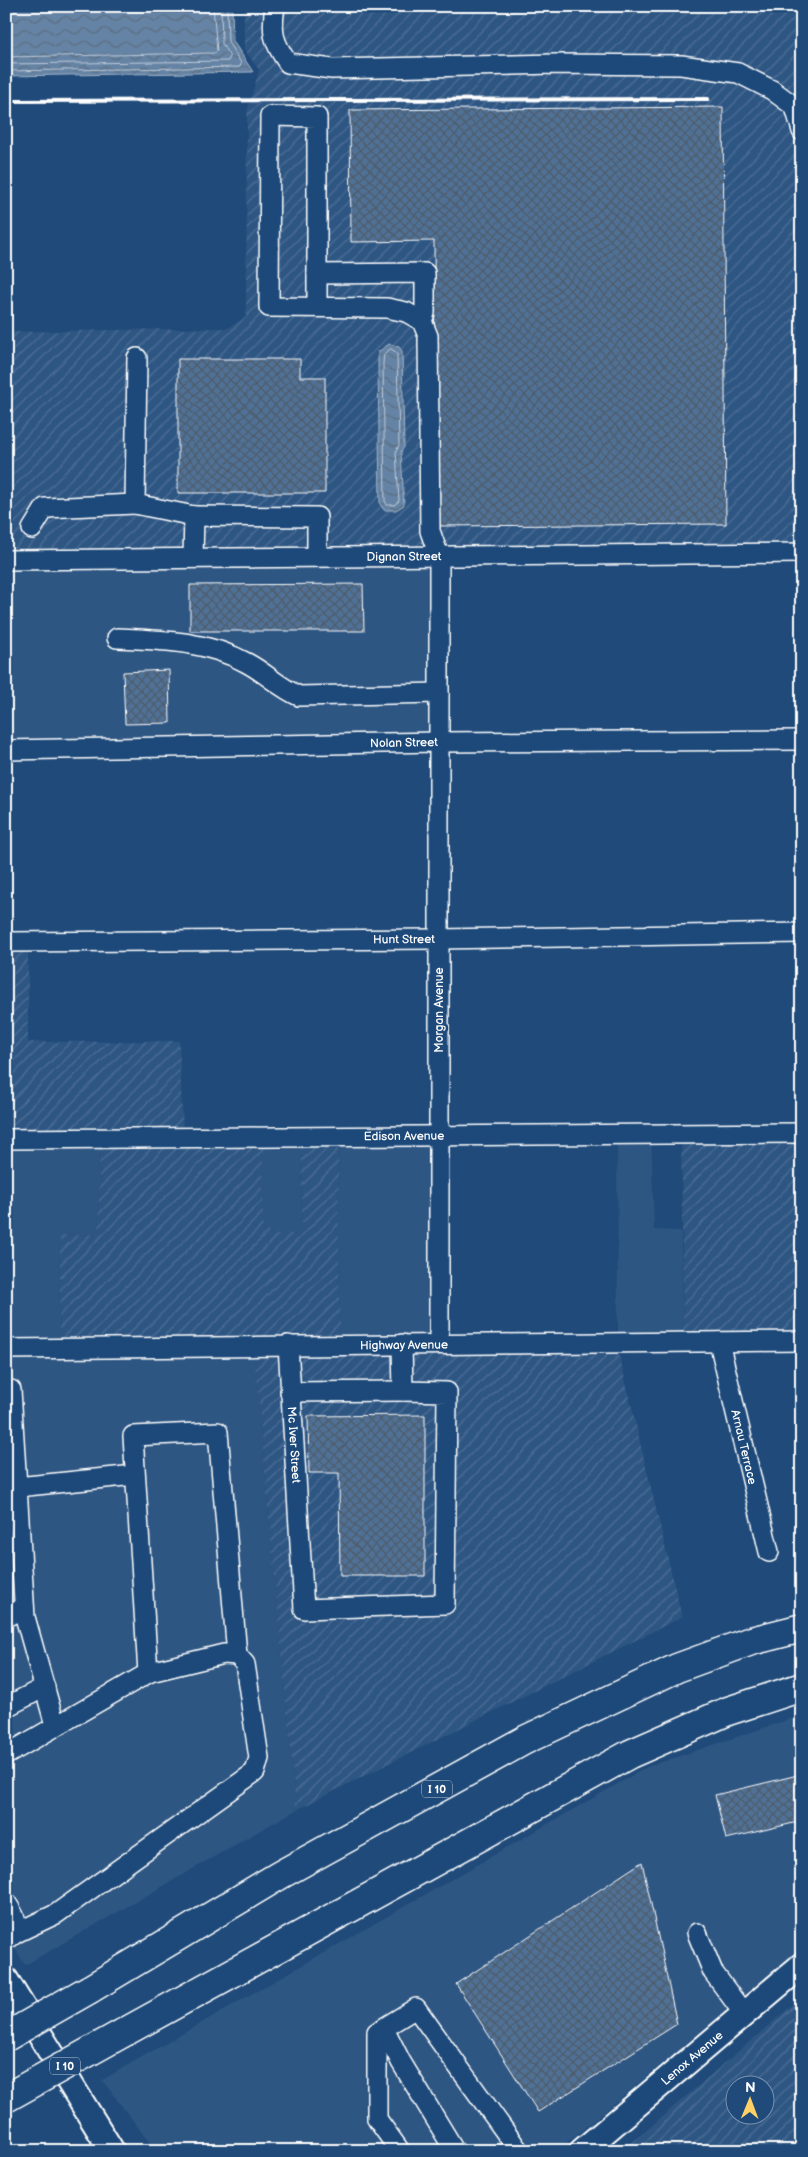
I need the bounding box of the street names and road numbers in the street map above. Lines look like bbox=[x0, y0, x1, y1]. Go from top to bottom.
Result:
street label: Dignan Street bbox=[366, 549, 442, 564]
street label: Nolan Street bbox=[370, 735, 438, 751]
street label: Hunt Street bbox=[373, 932, 435, 947]
street label: Morgan Avenue bbox=[432, 967, 447, 1053]
street label: Edison Avenue bbox=[364, 1128, 444, 1144]
street label: Highway Avenue bbox=[360, 1337, 448, 1353]
street label: Mc Iver Street bbox=[284, 1406, 304, 1484]
street label: Arnau Terrace bbox=[728, 1408, 760, 1486]
road number: I 10 bbox=[422, 1780, 452, 1798]
street label: Lenox Avenue bbox=[658, 2028, 726, 2088]
road number: I 10 bbox=[50, 2058, 80, 2074]

